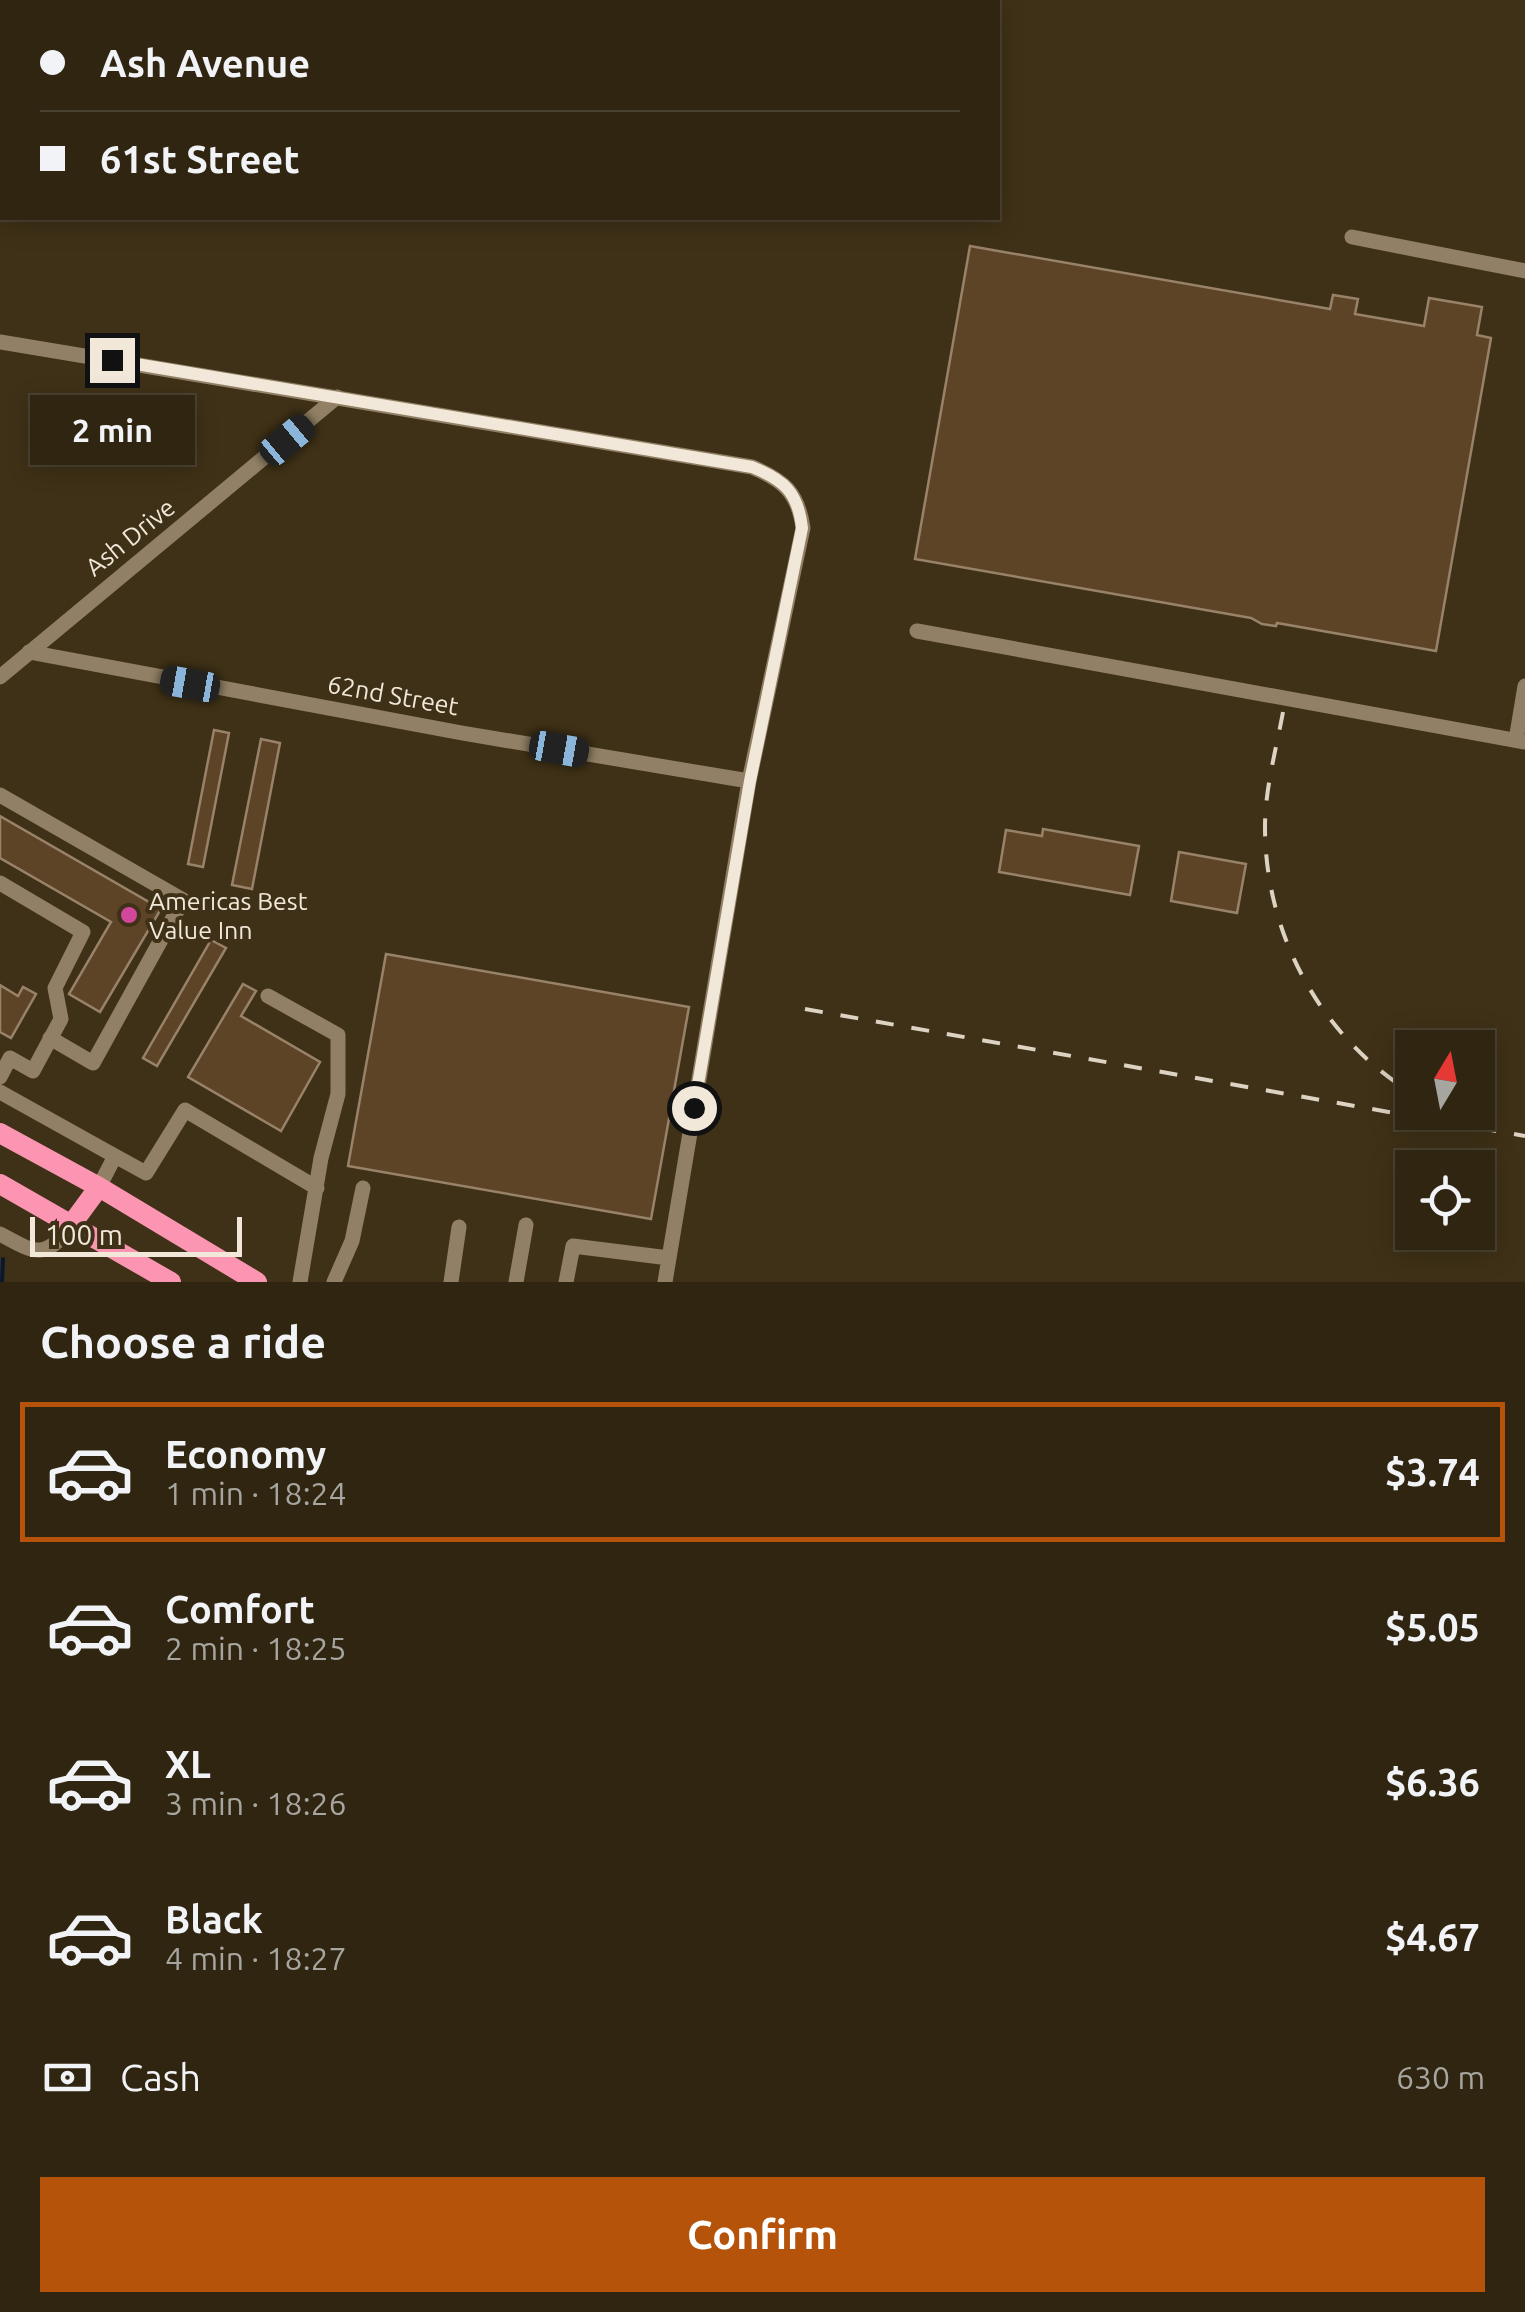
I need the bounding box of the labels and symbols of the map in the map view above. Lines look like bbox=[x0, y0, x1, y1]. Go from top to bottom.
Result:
route end bbox=[90, 338, 135, 383]
callout: 2 min bbox=[29, 395, 194, 465]
car bbox=[254, 409, 320, 471]
street label: Ash Drive bbox=[80, 493, 180, 581]
car bbox=[158, 664, 222, 704]
street label: 62nd Street bbox=[325, 670, 461, 720]
car bbox=[527, 729, 591, 769]
place label: Americas Best Value Inn bbox=[149, 887, 308, 944]
marker: Americas Best Value Inn bbox=[118, 904, 140, 926]
north arrow bbox=[1395, 1030, 1495, 1130]
route start bbox=[672, 1086, 717, 1131]
scale bar bbox=[30, 1212, 242, 1256]

